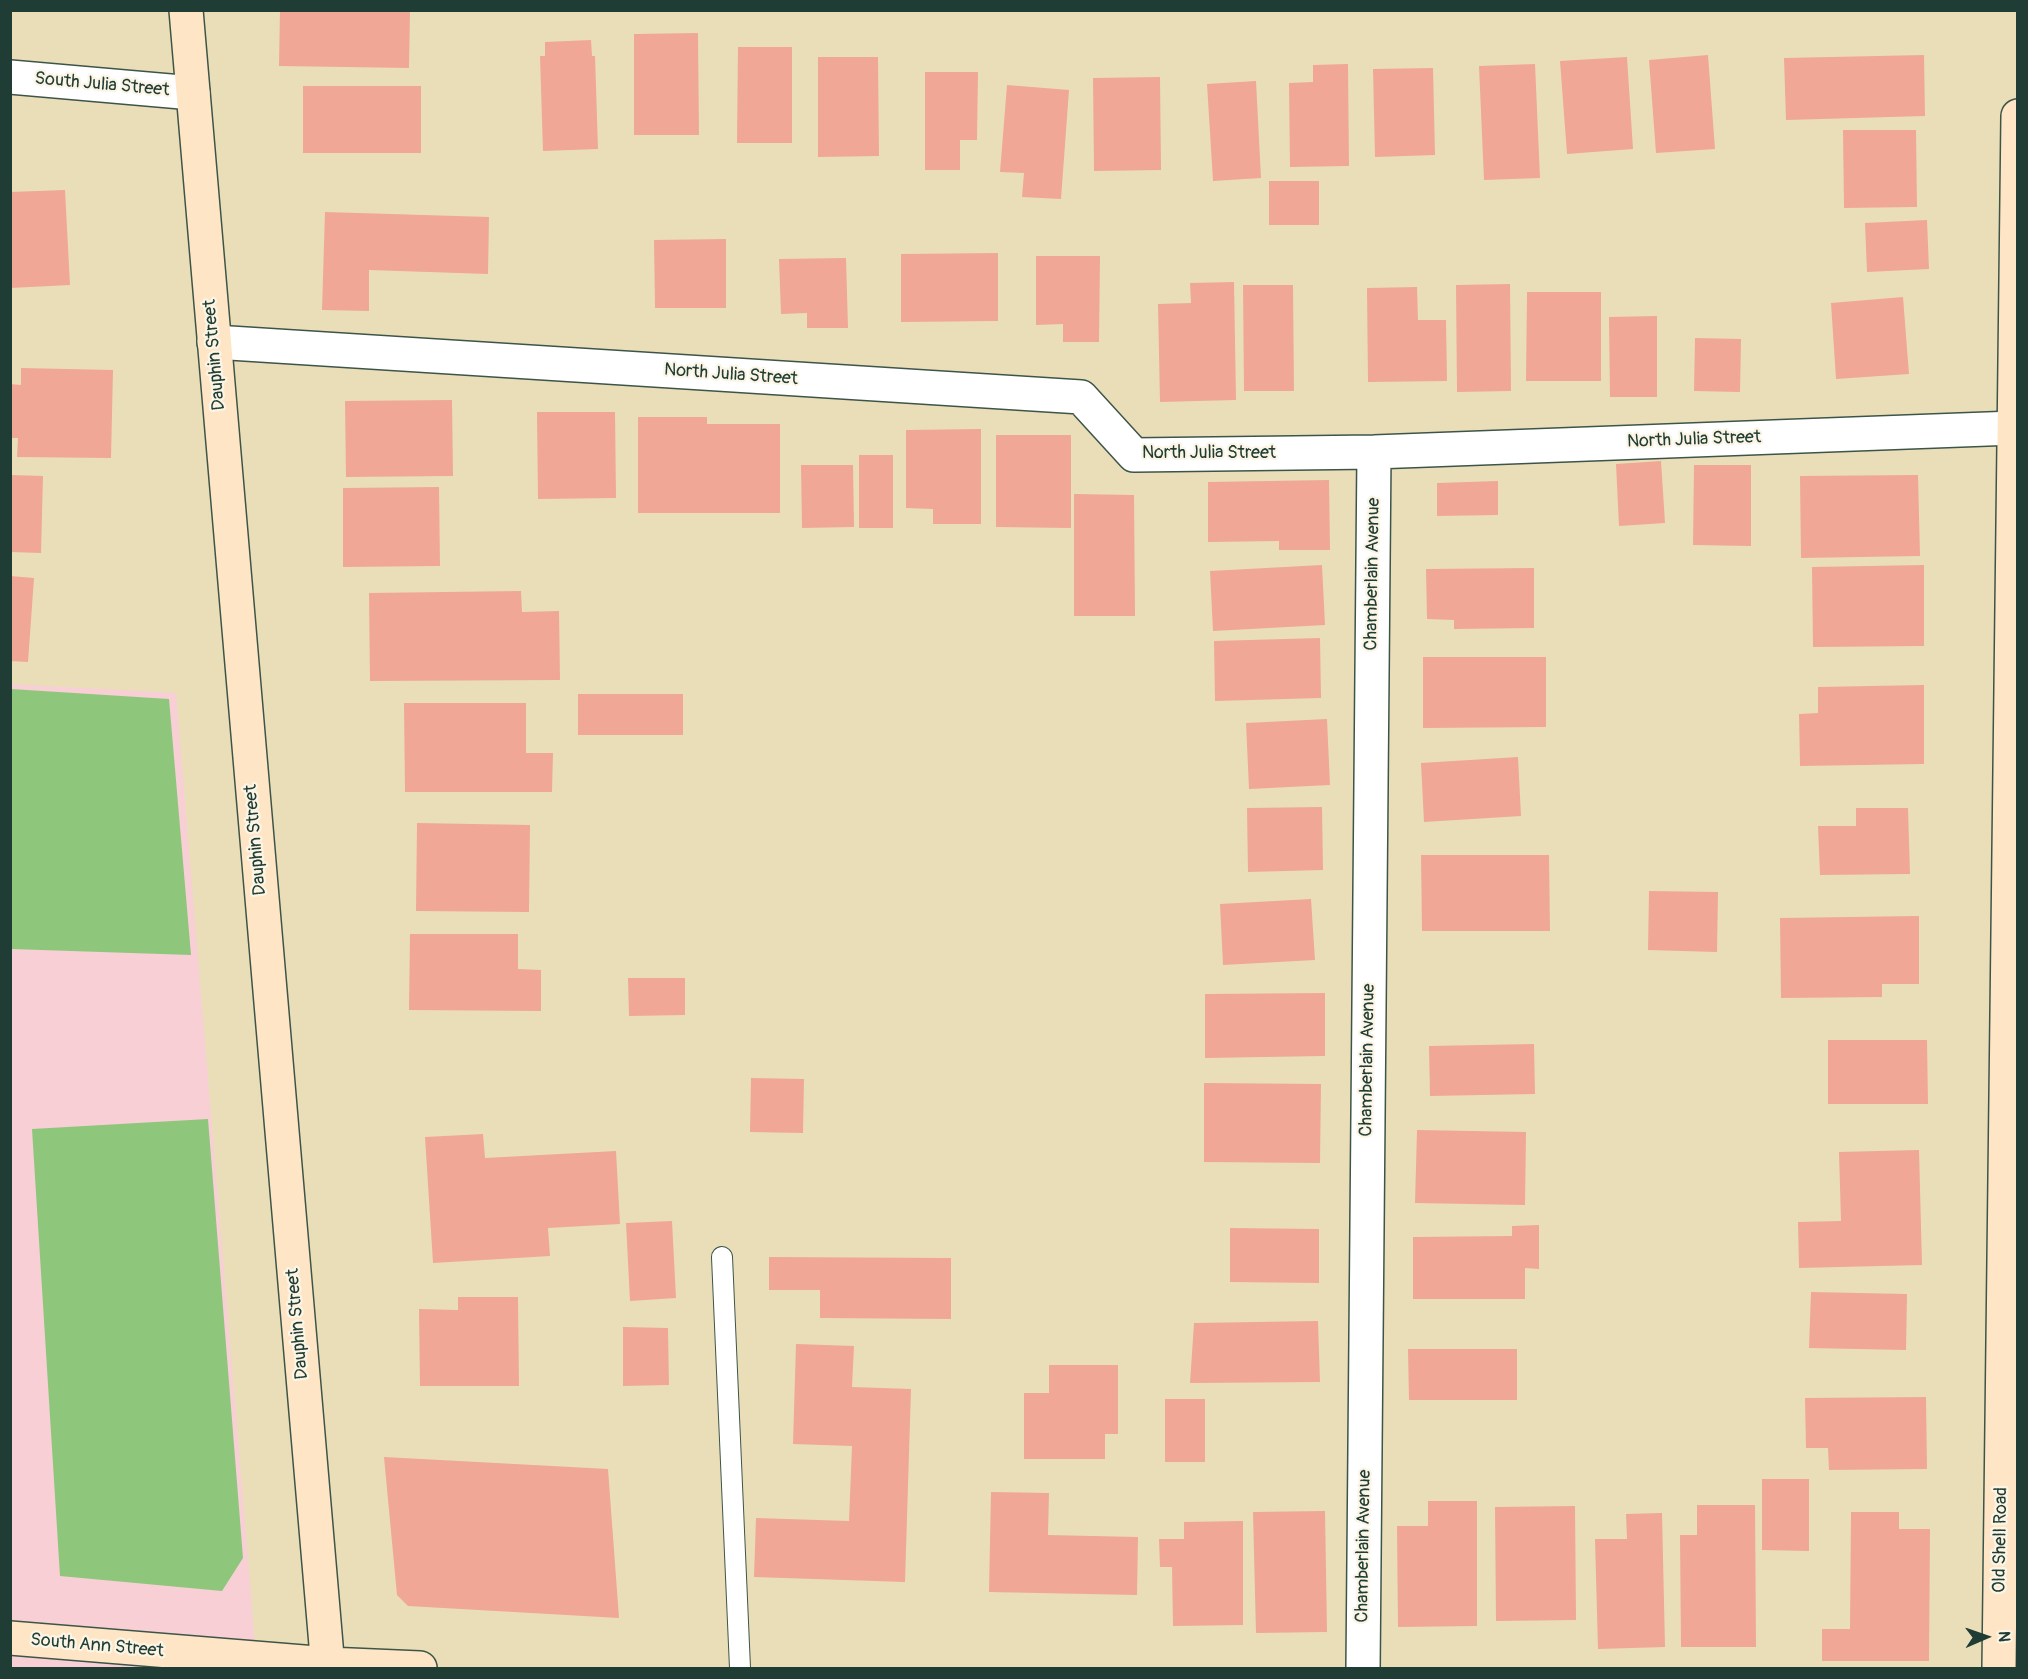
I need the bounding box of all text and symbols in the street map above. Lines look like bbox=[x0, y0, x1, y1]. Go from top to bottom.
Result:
street label: South Julia Street bbox=[34, 68, 170, 102]
street label: Dauphin Street bbox=[199, 299, 231, 411]
street label: North Julia Street bbox=[663, 360, 799, 390]
street label: North Julia Street bbox=[1627, 427, 1761, 453]
street label: North Julia Street bbox=[1142, 442, 1276, 464]
street label: Chamberlain Avenue bbox=[1361, 497, 1385, 651]
street label: Dauphin Street bbox=[240, 784, 272, 896]
street label: Chamberlain Avenue bbox=[1356, 983, 1380, 1137]
street label: Dauphin Street bbox=[282, 1268, 314, 1380]
street label: Chamberlain Avenue bbox=[1352, 1469, 1376, 1623]
street label: Old Shell Road bbox=[1989, 1487, 2013, 1593]
north arrow bbox=[1956, 1607, 2016, 1667]
street label: South Ann Street bbox=[30, 1629, 164, 1663]
text: N bbox=[1994, 1631, 2014, 1642]

